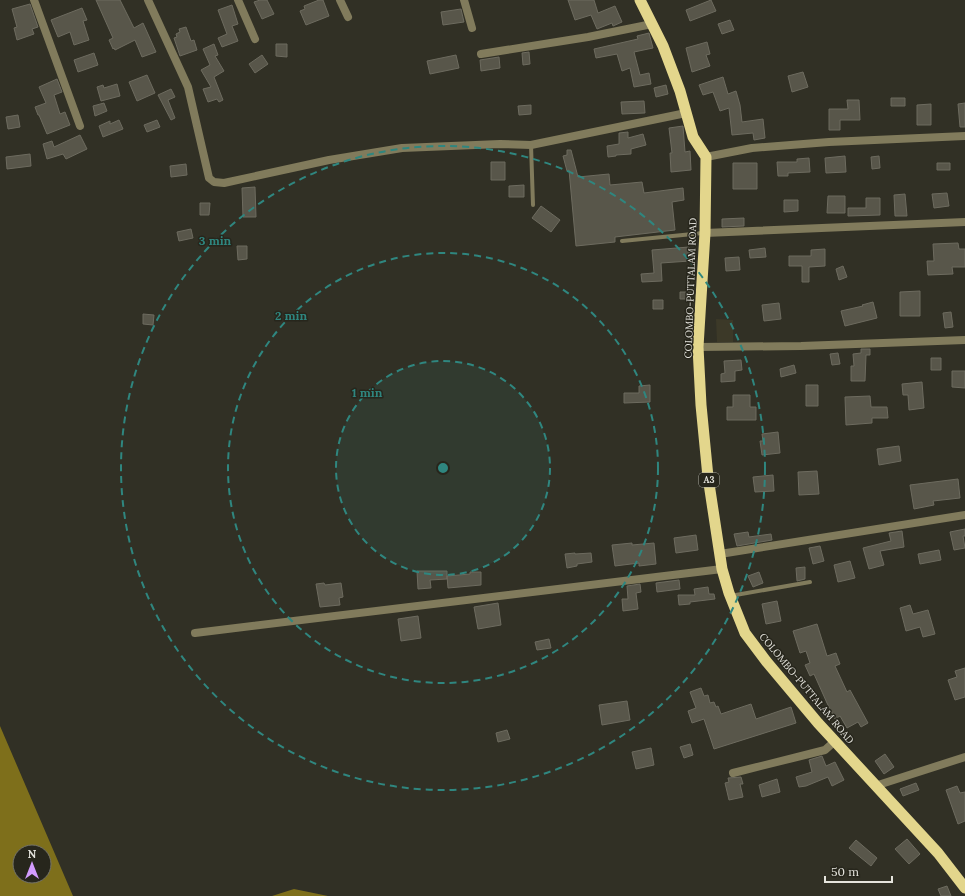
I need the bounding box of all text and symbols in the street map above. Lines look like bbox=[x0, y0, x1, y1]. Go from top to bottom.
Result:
street label: COLOMBO-PUTTALAM ROAD bbox=[682, 218, 699, 359]
text: 3 min bbox=[199, 233, 232, 248]
text: 2 min bbox=[275, 308, 307, 323]
text: 1 min bbox=[352, 385, 383, 400]
centre of rings bbox=[436, 461, 450, 475]
road number: A3 bbox=[699, 473, 719, 487]
street label: COLOMBO-PUTTALAM ROAD bbox=[756, 630, 857, 746]
north arrow bbox=[12, 844, 52, 884]
text: N bbox=[28, 847, 37, 861]
scale bar bbox=[825, 858, 892, 884]
text: 50 m bbox=[831, 864, 859, 879]

